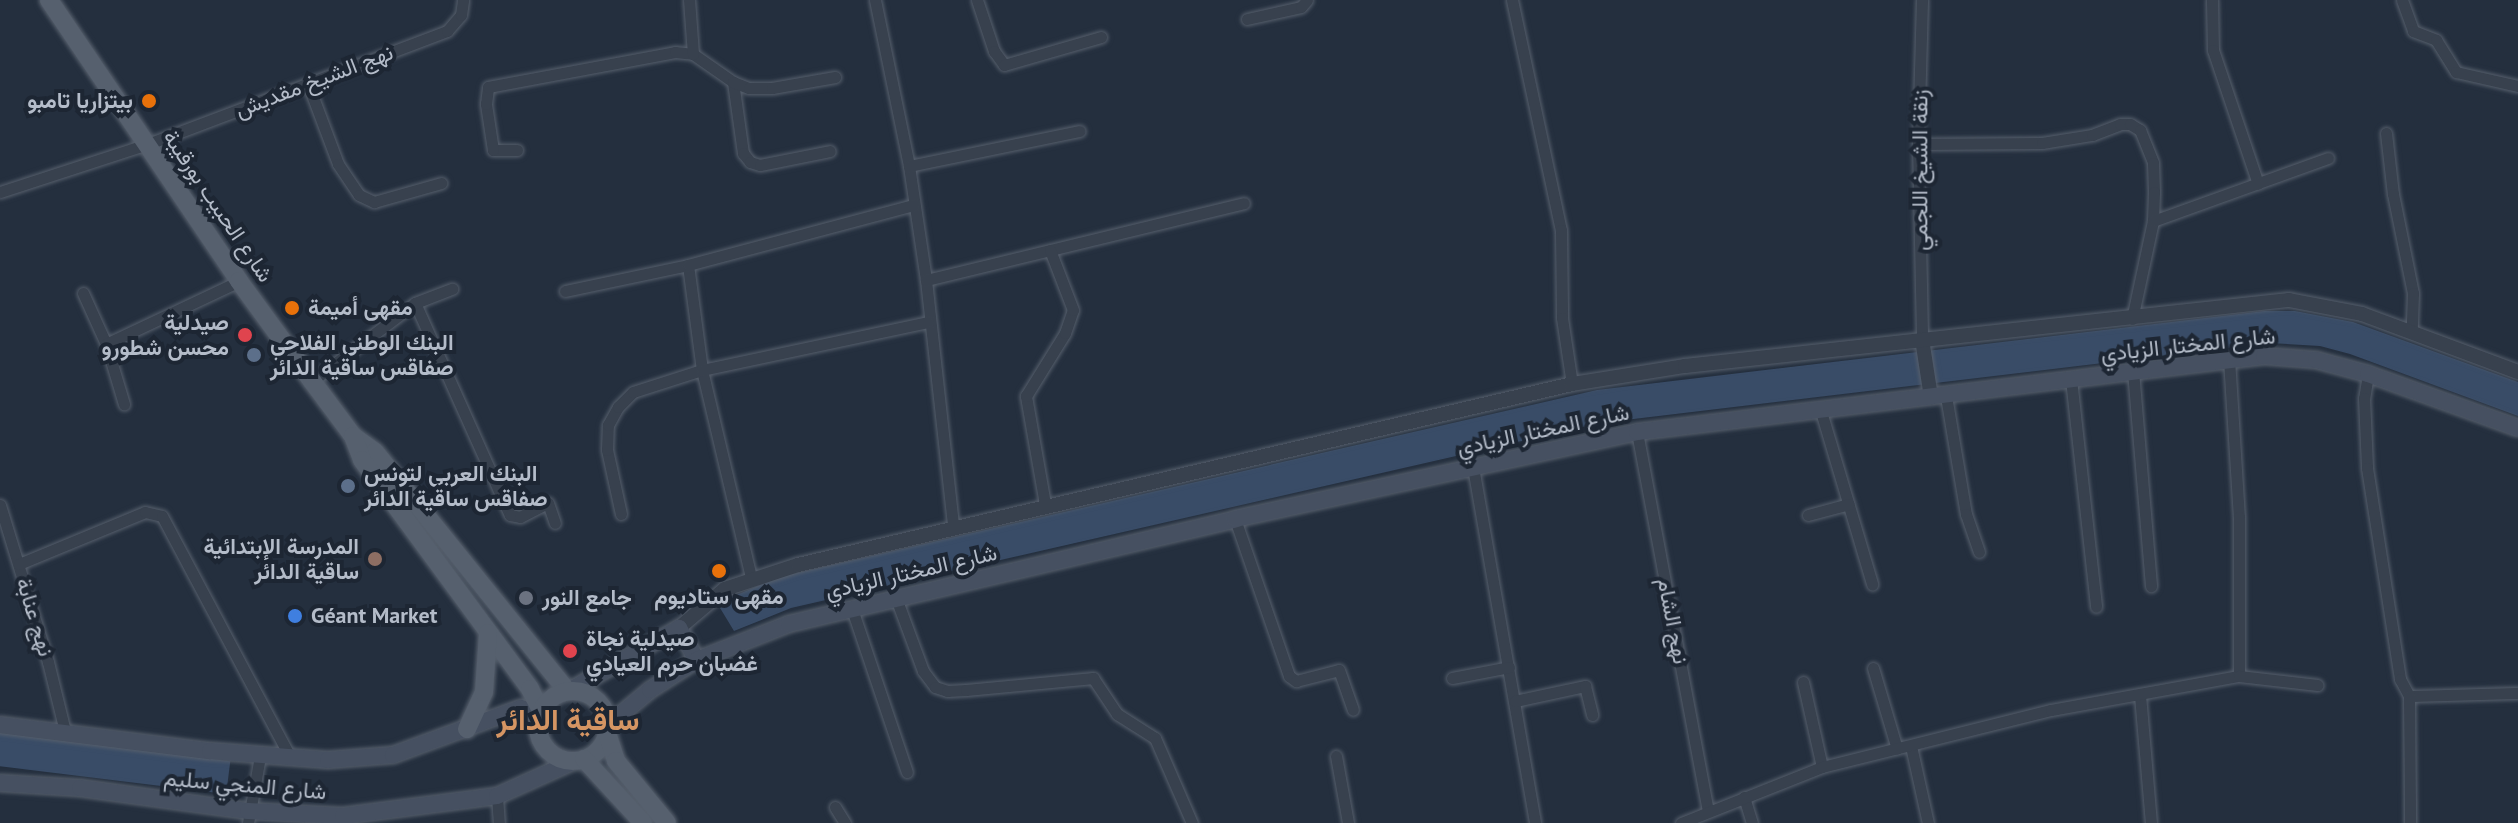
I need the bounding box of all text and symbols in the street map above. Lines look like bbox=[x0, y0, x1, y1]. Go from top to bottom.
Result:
street label: نهج الشيخ مقديش bbox=[231, 39, 397, 123]
place label: بيتزاريا تامبو bbox=[27, 88, 133, 114]
street label: زنقة الشيخ اللجمي bbox=[1907, 89, 1933, 251]
marker: بيتزاريا تامبو bbox=[140, 92, 158, 110]
street label: شارع الحبيب بورقيبة bbox=[157, 125, 279, 287]
place label: مقهى أميمة bbox=[308, 295, 413, 321]
marker: مقهى أميمة bbox=[283, 299, 301, 317]
place label: صيدلية محسن شطورو bbox=[102, 309, 229, 360]
street label: شارع المختار الزيادي bbox=[2099, 323, 2277, 367]
marker: صيدلية محسن شطورو bbox=[236, 326, 254, 344]
place label: البنك الوطني الفلاحي صفاقس ساقية الدائر bbox=[270, 329, 454, 380]
marker: البنك الوطني الفلاحي صفاقس ساقية الدائر bbox=[245, 346, 263, 364]
street label: شارع المختار الزيادي bbox=[1454, 399, 1632, 461]
place label: البنك العربي لتونس صفاقس ساقية الدائر bbox=[364, 460, 548, 512]
marker: البنك العربي لتونس صفاقس ساقية الدائر bbox=[339, 477, 357, 495]
place label: المدرسة الإبتدائية ساقية الدائر bbox=[204, 533, 359, 584]
street label: شارع المختار الزيادي bbox=[823, 539, 999, 605]
marker: المدرسة الإبتدائية ساقية الدائر bbox=[366, 550, 384, 568]
marker: مقهى ستاديوم bbox=[710, 562, 728, 580]
street label: نهج عنابة bbox=[11, 575, 59, 659]
street label: نهج الشام bbox=[1652, 576, 1694, 666]
place label: مقهى ستاديوم bbox=[654, 584, 784, 610]
place label: جامع النور bbox=[542, 585, 632, 611]
marker: جامع النور bbox=[517, 589, 535, 607]
place label: Géant Market bbox=[311, 603, 437, 629]
marker: Géant Market bbox=[286, 607, 304, 625]
place label: صيدلية نجاة غضبان حرم العيادي bbox=[586, 625, 758, 676]
marker: صيدلية نجاة غضبان حرم العيادي bbox=[561, 642, 579, 660]
district label: ساقية الدائر bbox=[497, 701, 639, 737]
street label: شارع المنجي سليم bbox=[163, 765, 327, 805]

